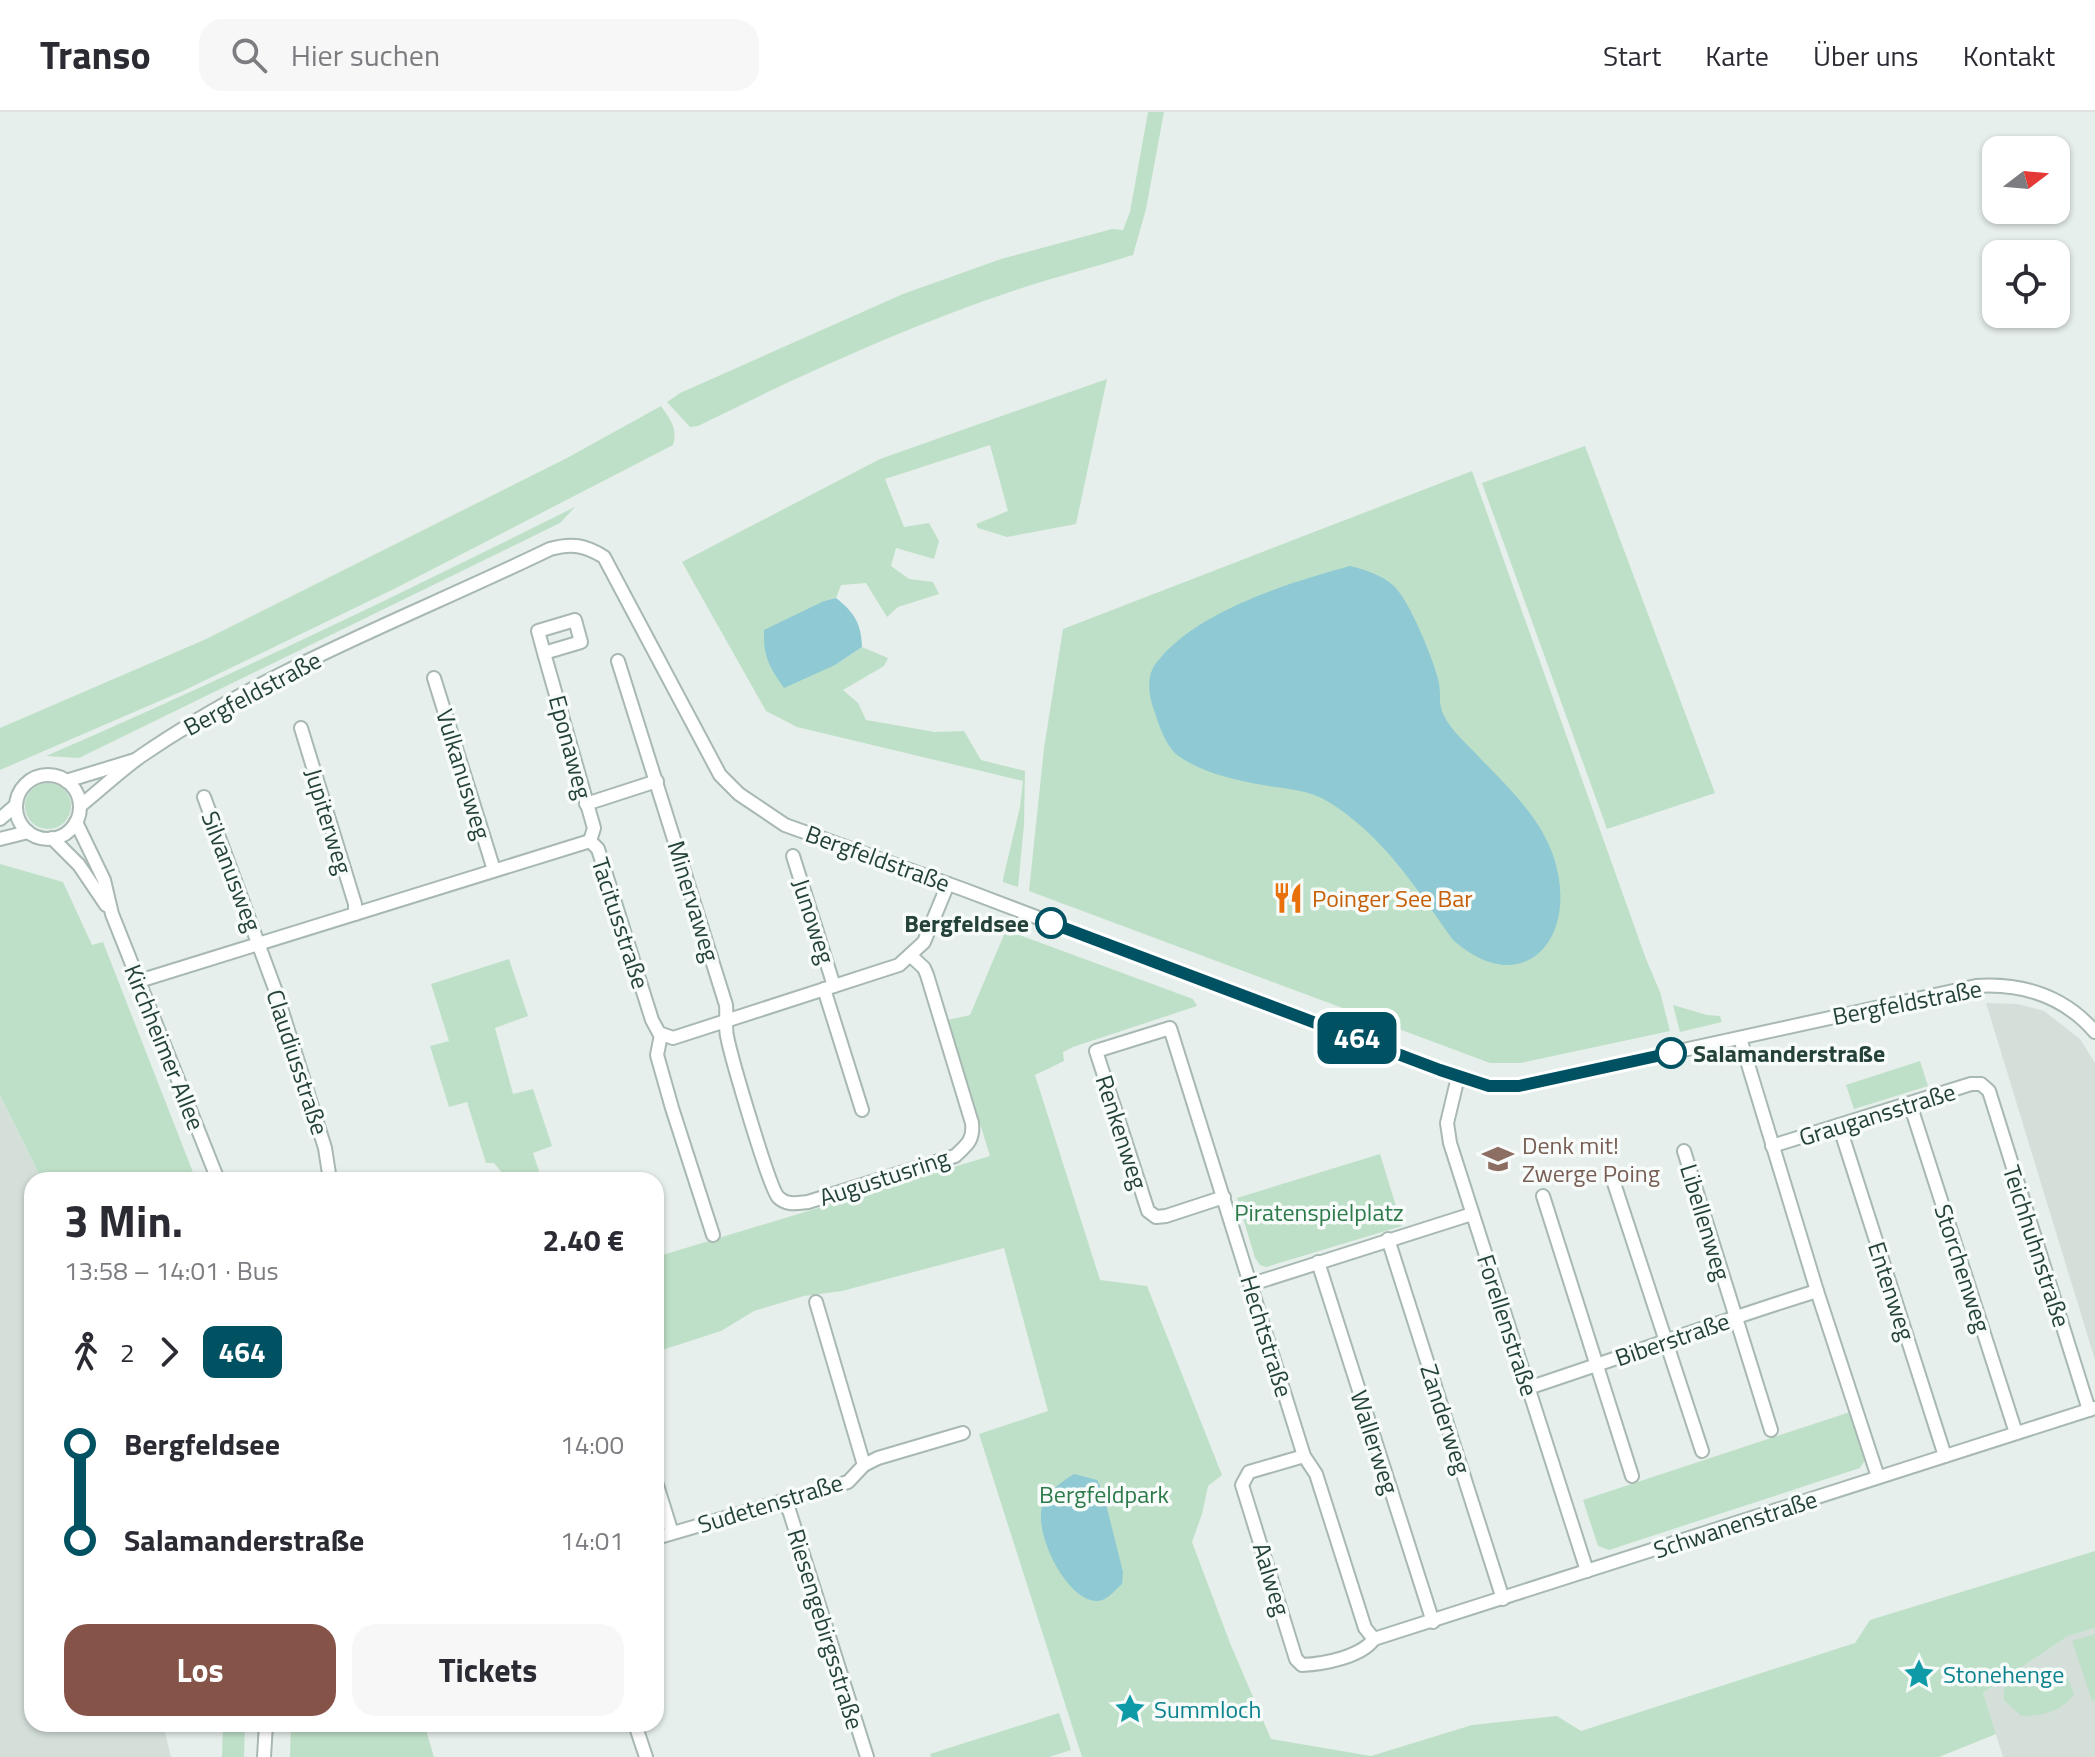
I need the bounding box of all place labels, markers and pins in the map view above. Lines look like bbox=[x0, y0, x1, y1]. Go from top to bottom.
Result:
place label: Poinger See Bar bbox=[1312, 880, 1473, 916]
restaurant icon: Poinger See Bar bbox=[1271, 881, 1305, 915]
place label: Bergfeldsee bbox=[904, 905, 1029, 941]
marker: Bergfeldsee bbox=[1036, 908, 1066, 938]
place label: Salamanderstraße bbox=[1693, 1035, 1885, 1071]
marker: Salamanderstraße bbox=[1656, 1038, 1686, 1068]
place label: Denk mit! Zwerge Poing bbox=[1522, 1127, 1660, 1191]
school or university icon: Denk mit! Zwerge Poing bbox=[1481, 1142, 1515, 1176]
place label: Stonehenge bbox=[1943, 1656, 2064, 1692]
place icon: Stonehenge bbox=[1902, 1657, 1936, 1691]
place label: Summloch bbox=[1154, 1691, 1261, 1727]
place icon: Summloch bbox=[1113, 1692, 1147, 1726]

